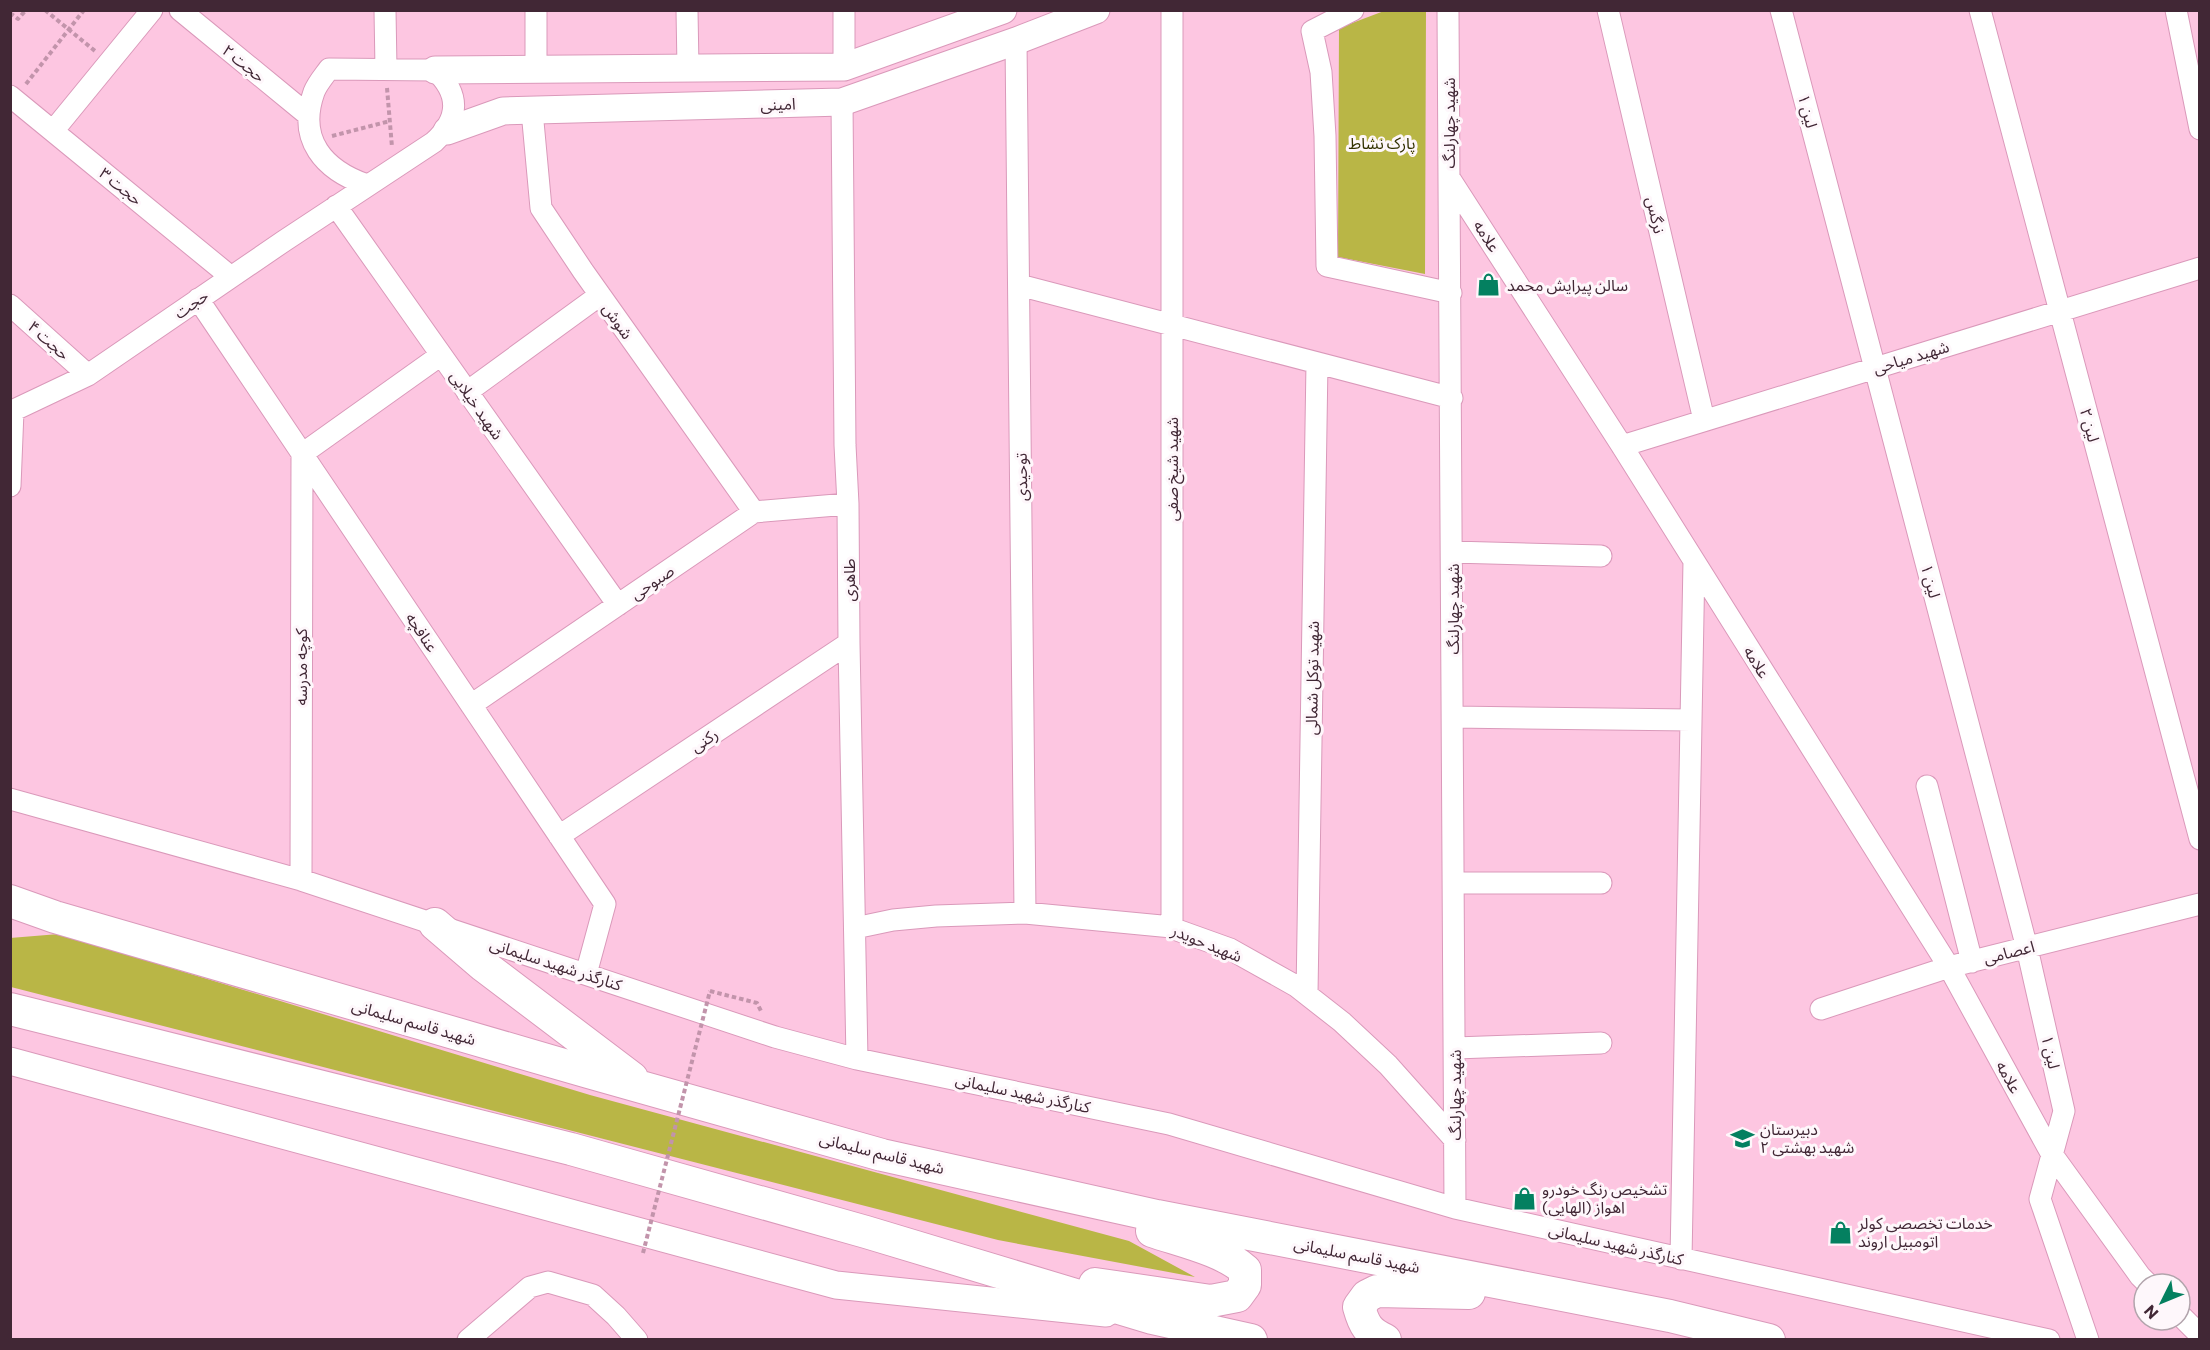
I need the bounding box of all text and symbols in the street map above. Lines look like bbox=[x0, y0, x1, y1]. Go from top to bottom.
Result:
street label: حجت ۲ bbox=[219, 40, 269, 86]
street label: شهید چهارلنگ bbox=[1439, 77, 1460, 169]
street label: لین ۱ bbox=[1794, 92, 1822, 130]
street label: امینی bbox=[760, 93, 796, 115]
park label: پارک نشاط bbox=[1349, 133, 1415, 154]
street label: حجت ۳ bbox=[96, 163, 146, 209]
street label: نرگس bbox=[1642, 195, 1670, 235]
street label: علامه bbox=[1470, 216, 1505, 255]
shop icon: سالن پیرایش محمد bbox=[1476, 272, 1502, 298]
place label: سالن پیرایش محمد bbox=[1507, 275, 1628, 296]
street label: حجت bbox=[170, 285, 211, 322]
street label: شوش bbox=[598, 299, 638, 343]
street label: حجت ۴ bbox=[25, 316, 74, 363]
street label: شهید میاحی bbox=[1871, 336, 1951, 378]
street label: شهید خیلایی bbox=[446, 367, 508, 443]
street label: لین ۲ bbox=[2076, 406, 2104, 444]
street label: شهید شیخ صفی bbox=[1162, 417, 1185, 521]
street label: توحیدی bbox=[1011, 452, 1031, 501]
street label: طاهری bbox=[839, 558, 859, 602]
street label: صبوحی bbox=[626, 560, 678, 604]
street label: لین ۱ bbox=[1917, 562, 1945, 600]
street label: شهید چهارلنگ bbox=[1443, 563, 1464, 655]
street label: عنافچه bbox=[401, 608, 442, 656]
street label: شهید توکل شمالی bbox=[1301, 621, 1323, 735]
street label: کوچه مدرسه bbox=[291, 628, 312, 706]
street label: علامه bbox=[1740, 642, 1774, 681]
street label: رکنی bbox=[686, 724, 722, 756]
street label: شهید حویدر bbox=[1168, 919, 1245, 966]
street label: کنارگذر شهید سلیمانی bbox=[488, 933, 625, 995]
street label: اعصامی bbox=[1981, 936, 2037, 968]
street label: شهید قاسم سلیمانی bbox=[349, 995, 478, 1052]
street label: لین ۱ bbox=[2037, 1033, 2065, 1071]
street label: شهید چهارلنگ bbox=[1445, 1049, 1466, 1141]
street label: علامه bbox=[1993, 1057, 2026, 1096]
street label: کنارگذر شهید سلیمانی bbox=[954, 1069, 1093, 1117]
place label: دبیرستان شهید بهشتی ۲ bbox=[1760, 1119, 1854, 1157]
school or university icon: دبیرستان شهید بهشتی ۲ bbox=[1729, 1125, 1755, 1151]
street label: شهید قاسم سلیمانی bbox=[817, 1128, 946, 1181]
place label: تشخیص رنگ خودرو اهواز (الهایی) bbox=[1542, 1179, 1668, 1217]
shop icon: تشخیص رنگ خودرو اهواز (الهایی) bbox=[1511, 1185, 1537, 1211]
place label: خدمات تخصصی کولر اتومبیل اروند bbox=[1857, 1213, 1993, 1251]
street label: کنارگذر شهید سلیمانی bbox=[1547, 1219, 1686, 1269]
shop icon: خدمات تخصصی کولر اتومبیل اروند bbox=[1827, 1219, 1853, 1245]
street label: شهید قاسم سلیمانی bbox=[1292, 1233, 1422, 1280]
north arrow bbox=[2132, 1272, 2192, 1332]
text: N bbox=[2140, 1302, 2162, 1323]

